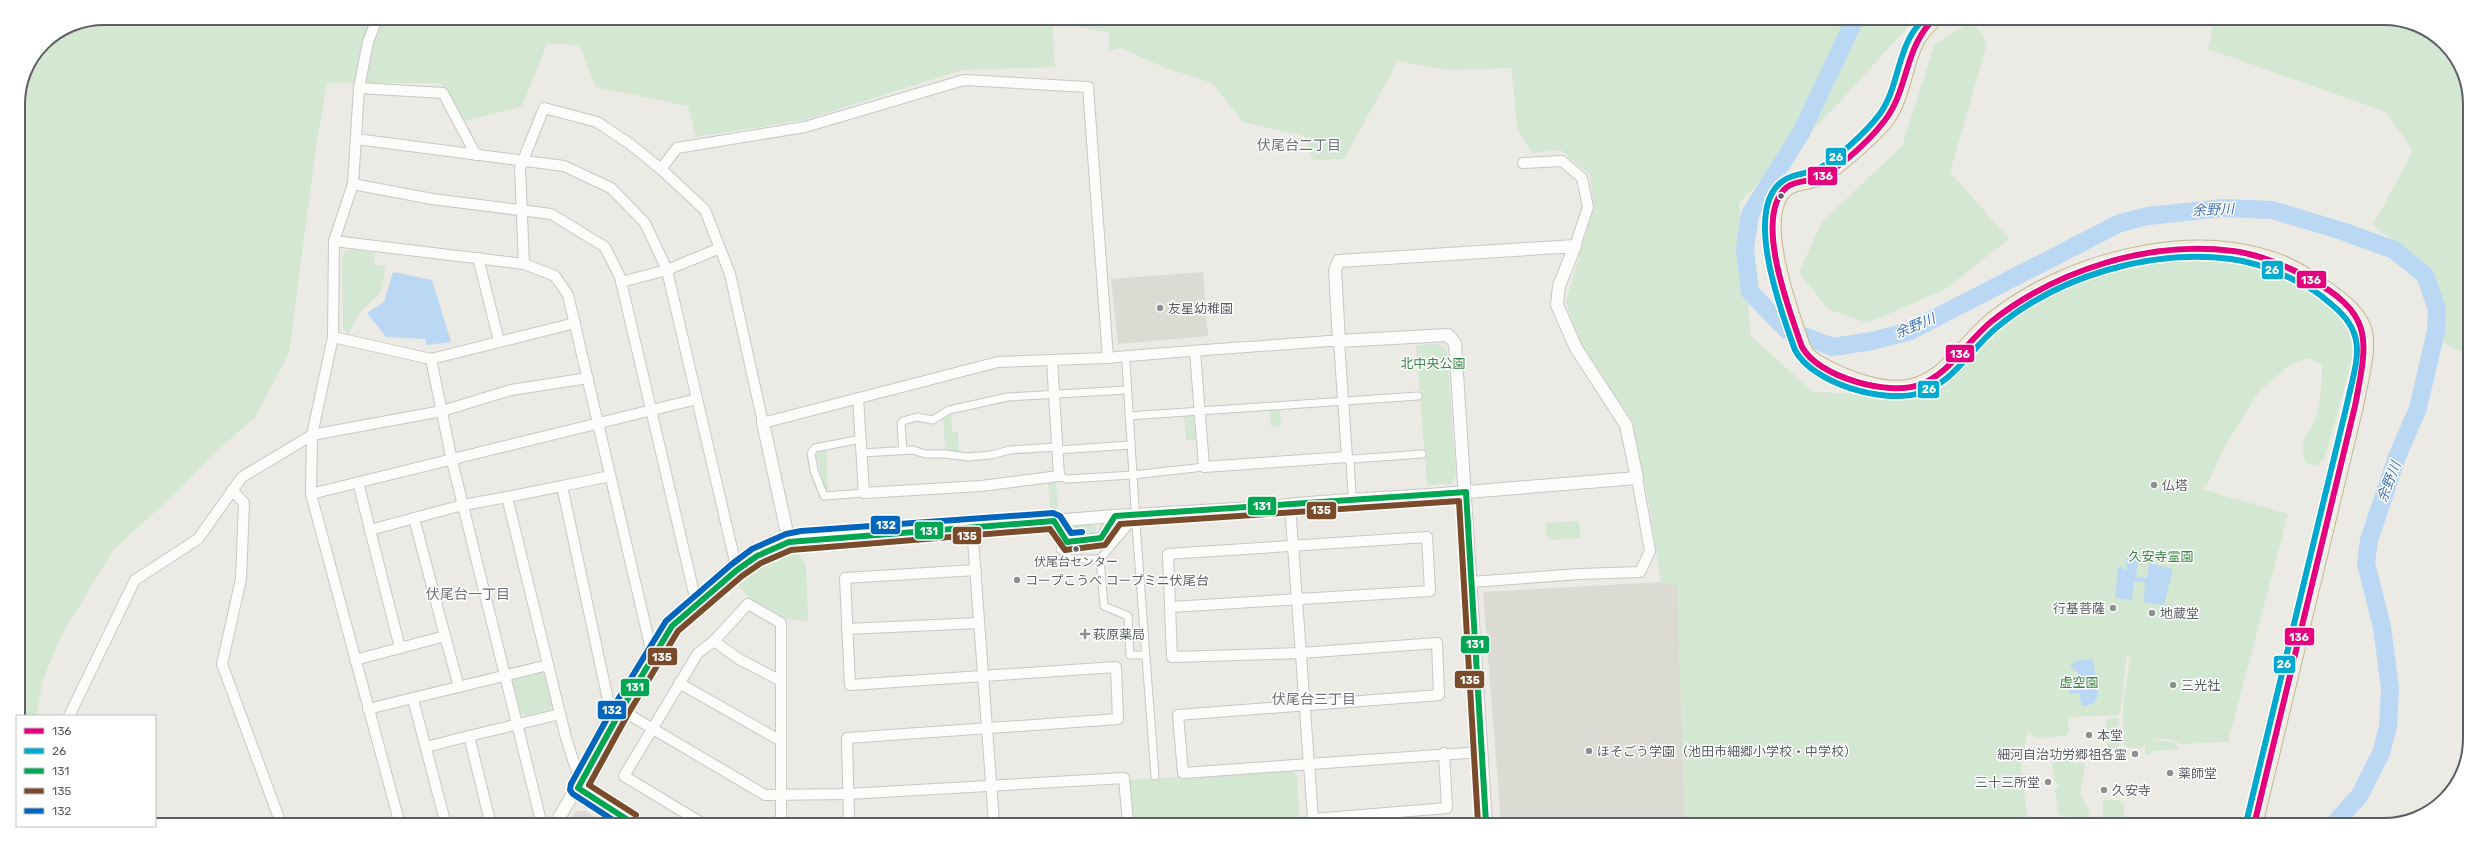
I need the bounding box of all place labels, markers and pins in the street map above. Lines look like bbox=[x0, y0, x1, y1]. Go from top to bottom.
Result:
unlabelled marker bbox=[1776, 191, 1786, 201]
place label: 友星幼稚園 bbox=[1168, 301, 1233, 316]
marker: 友星幼稚園 bbox=[1155, 303, 1165, 313]
place label: 仏塔 bbox=[2162, 478, 2188, 493]
marker: 仏塔 bbox=[2149, 480, 2159, 490]
marker: 伏尾台センター bbox=[1071, 544, 1081, 554]
place label: 伏尾台センター bbox=[1034, 555, 1118, 569]
place label: コープこうべ コープミニ伏尾台 bbox=[1025, 573, 1209, 588]
marker: コープこうべ コープミニ伏尾台 bbox=[1012, 575, 1022, 585]
place label: 行基菩薩 bbox=[2053, 601, 2105, 616]
marker: 行基菩薩 bbox=[2108, 603, 2118, 613]
place label: 地蔵堂 bbox=[2160, 606, 2199, 621]
marker: 地蔵堂 bbox=[2147, 608, 2157, 618]
place label: 萩原薬局 bbox=[1093, 627, 1145, 642]
marker: 萩原薬局 bbox=[1080, 629, 1090, 639]
place label: 三光社 bbox=[2181, 678, 2220, 693]
marker: 三光社 bbox=[2168, 680, 2178, 690]
place label: 本堂 bbox=[2097, 728, 2123, 743]
marker: 本堂 bbox=[2084, 730, 2094, 740]
place label: ほそごう学園（池田市細郷小学校・中学校） bbox=[1597, 744, 1857, 759]
marker: ほそごう学園（池田市細郷小学校・中学校） bbox=[1584, 746, 1594, 756]
place label: 細河自治功労郷祖各霊 bbox=[1997, 747, 2127, 762]
marker: 細河自治功労郷祖各霊 bbox=[2130, 749, 2140, 759]
place label: 薬師堂 bbox=[2178, 766, 2217, 781]
marker: 薬師堂 bbox=[2165, 768, 2175, 778]
place label: 三十三所堂 bbox=[1975, 775, 2040, 790]
marker: 三十三所堂 bbox=[2043, 777, 2053, 787]
place label: 久安寺 bbox=[2112, 783, 2151, 798]
marker: 久安寺 bbox=[2099, 785, 2109, 795]

